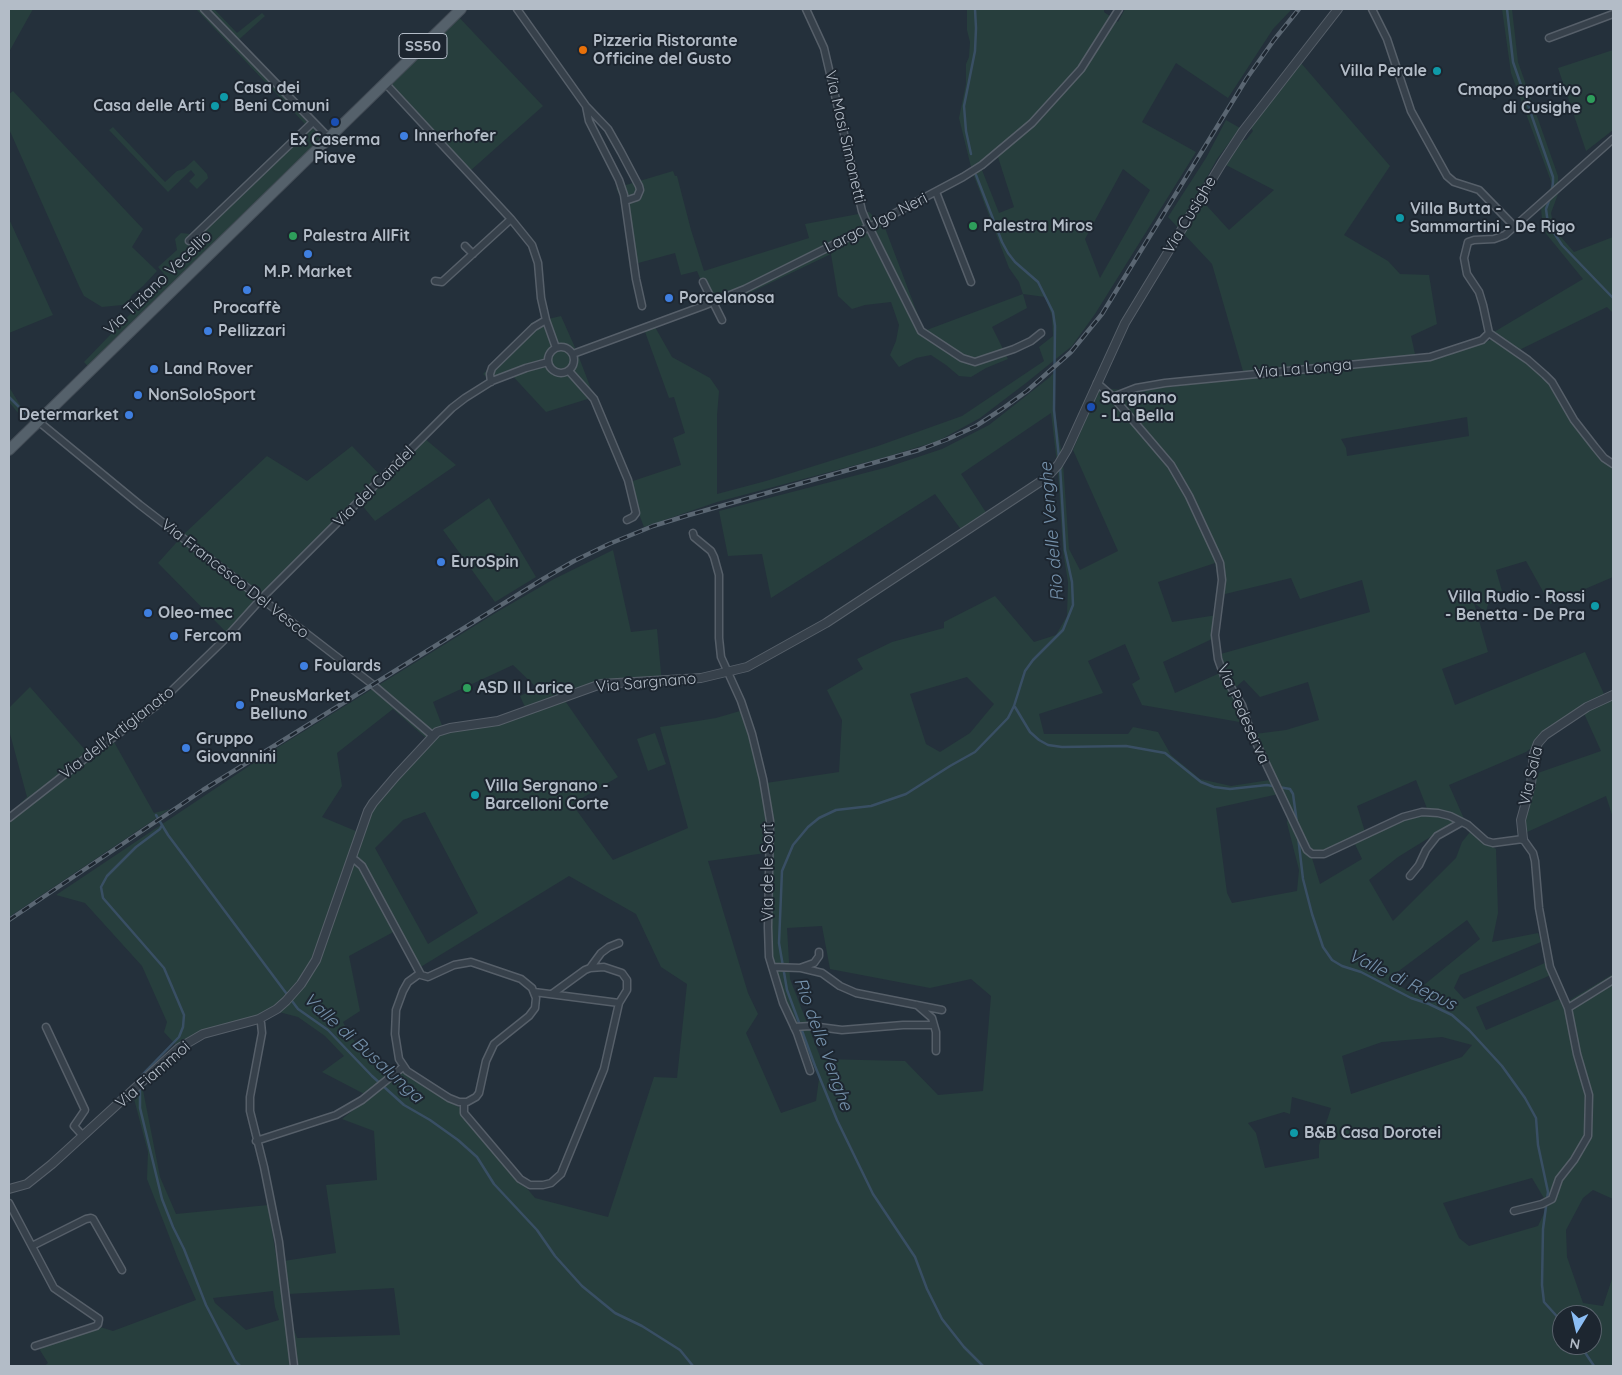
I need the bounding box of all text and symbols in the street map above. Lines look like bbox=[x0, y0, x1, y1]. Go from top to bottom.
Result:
place label: Pizzeria Ristorante Officine del Gusto bbox=[593, 31, 738, 69]
road number: SS50 bbox=[399, 34, 447, 58]
marker: Pizzeria Ristorante Officine del Gusto bbox=[577, 44, 589, 56]
place label: Villa Perale bbox=[1340, 61, 1427, 81]
marker: Villa Perale bbox=[1431, 65, 1443, 77]
street label: Via Masi Simonetti bbox=[820, 69, 870, 205]
place label: Casa dei Beni Comuni bbox=[234, 78, 329, 116]
place label: Cmapo sportivo di Cusighe bbox=[1458, 80, 1581, 118]
marker: Casa dei Beni Comuni bbox=[218, 91, 230, 103]
marker: Cmapo sportivo di Cusighe bbox=[1585, 93, 1597, 105]
place label: Casa delle Arti bbox=[93, 96, 205, 116]
marker: Casa delle Arti bbox=[209, 100, 221, 112]
marker: Ex Caserma Piave bbox=[329, 116, 341, 128]
place label: Innerhofer bbox=[414, 126, 496, 146]
place label: Ex Caserma Piave bbox=[290, 130, 380, 168]
marker: Innerhofer bbox=[398, 130, 410, 142]
street label: Via Cusighe bbox=[1159, 173, 1221, 257]
street label: Largo Ugo Neri bbox=[821, 189, 931, 257]
place label: Villa Butta - Sammartini - De Rigo bbox=[1410, 199, 1575, 237]
marker: Villa Butta - Sammartini - De Rigo bbox=[1394, 212, 1406, 224]
place label: Palestra Miros bbox=[983, 216, 1093, 236]
marker: Palestra Miros bbox=[967, 220, 979, 232]
place label: Palestra AllFit bbox=[303, 226, 410, 246]
street label: Via Tiziano Vecellio bbox=[100, 227, 216, 339]
marker: Palestra AllFit bbox=[287, 230, 299, 242]
marker: M.P. Market bbox=[302, 248, 314, 260]
place label: M.P. Market bbox=[264, 262, 352, 282]
marker: Procaffè bbox=[241, 284, 253, 296]
place label: Porcelanosa bbox=[679, 288, 775, 308]
marker: Porcelanosa bbox=[663, 292, 675, 304]
place label: Procaffè bbox=[213, 298, 281, 318]
place label: Pellizzari bbox=[218, 321, 286, 341]
marker: Pellizzari bbox=[202, 325, 214, 337]
street label: Via La Longa bbox=[1253, 355, 1353, 383]
place label: Land Rover bbox=[164, 359, 253, 379]
marker: Land Rover bbox=[148, 363, 160, 375]
place label: NonSoloSport bbox=[148, 385, 256, 405]
place label: Sargnano - La Bella bbox=[1101, 388, 1177, 426]
marker: NonSoloSport bbox=[132, 389, 144, 401]
marker: Sargnano - La Bella bbox=[1085, 401, 1097, 413]
place label: Determarket bbox=[19, 405, 119, 425]
marker: Determarket bbox=[123, 409, 135, 421]
street label: Via del Candel bbox=[329, 442, 419, 532]
water label: Rio delle Venghe bbox=[1035, 461, 1069, 603]
street label: Via Francesco Del Vesco bbox=[157, 515, 313, 643]
place label: EuroSpin bbox=[451, 552, 519, 572]
marker: EuroSpin bbox=[435, 556, 447, 568]
place label: Villa Rudio - Rossi - Benetta - De Pra bbox=[1445, 587, 1585, 625]
marker: Villa Rudio - Rossi - Benetta - De Pra bbox=[1589, 600, 1601, 612]
place label: Oleo-mec bbox=[158, 603, 233, 623]
marker: Oleo-mec bbox=[142, 607, 154, 619]
place label: Fercom bbox=[184, 626, 242, 646]
marker: Fercom bbox=[168, 630, 180, 642]
place label: Foulards bbox=[314, 656, 381, 676]
marker: Foulards bbox=[298, 660, 310, 672]
street label: Via Pedeserva bbox=[1212, 661, 1274, 767]
street label: Via Sargnano bbox=[595, 669, 697, 697]
place label: ASD Il Larice bbox=[477, 678, 573, 698]
street label: Via dell'Artigianato bbox=[56, 682, 178, 784]
marker: ASD Il Larice bbox=[461, 682, 473, 694]
place label: PneusMarket Belluno bbox=[250, 686, 351, 724]
marker: PneusMarket Belluno bbox=[234, 699, 246, 711]
place label: Gruppo Giovannini bbox=[196, 729, 276, 767]
marker: Gruppo Giovannini bbox=[180, 742, 192, 754]
street label: Via Sala bbox=[1515, 745, 1547, 807]
place label: Villa Sergnano - Barcelloni Corte bbox=[485, 776, 609, 814]
marker: Villa Sergnano - Barcelloni Corte bbox=[469, 789, 481, 801]
street label: Via de le Sort bbox=[758, 823, 778, 921]
water label: Valle di Repus bbox=[1345, 945, 1459, 1015]
water label: Rio delle Venghe bbox=[789, 975, 857, 1113]
water label: Valle di Busalunga bbox=[299, 989, 427, 1107]
street label: Via Fiammoi bbox=[112, 1037, 194, 1113]
place label: B&B Casa Dorotei bbox=[1304, 1123, 1441, 1143]
marker: B&B Casa Dorotei bbox=[1288, 1127, 1300, 1139]
north arrow bbox=[1552, 1305, 1602, 1355]
text: N bbox=[1568, 1334, 1581, 1354]

